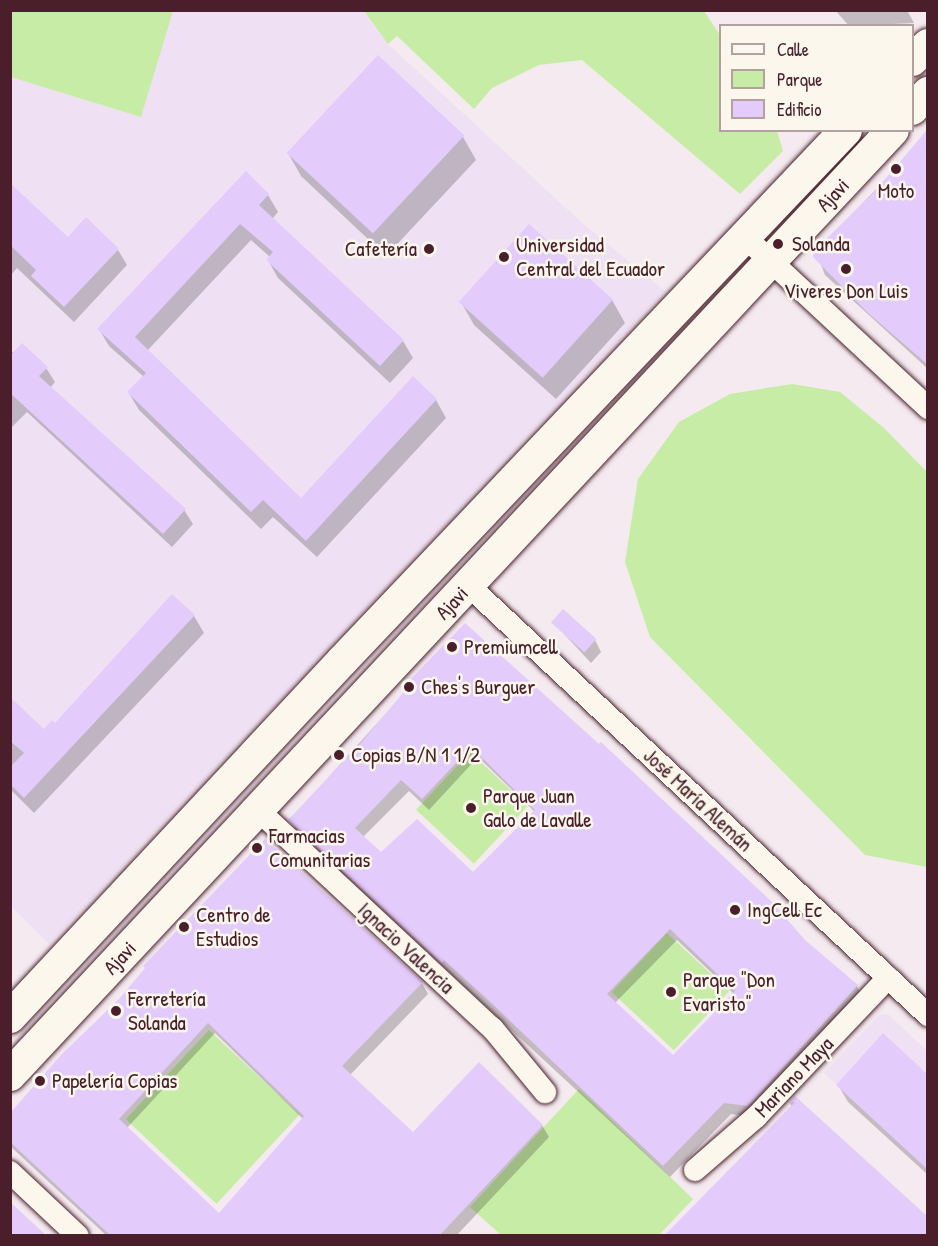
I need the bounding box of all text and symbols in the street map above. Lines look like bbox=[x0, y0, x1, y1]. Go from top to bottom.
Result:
legend bbox=[719, 24, 914, 132]
text: Calle bbox=[777, 37, 809, 62]
text: Parque bbox=[777, 67, 822, 92]
text: Edificio bbox=[777, 97, 821, 122]
marker: Moto bbox=[889, 162, 903, 176]
street label: Ajavi bbox=[811, 173, 855, 217]
place label: Moto bbox=[878, 178, 914, 204]
place label: Solanda bbox=[792, 231, 850, 257]
place label: Universidad Central del Ecuador bbox=[516, 232, 665, 282]
marker: Solanda bbox=[769, 235, 787, 253]
place label: Cafetería bbox=[345, 236, 417, 262]
marker: Cafetería bbox=[422, 242, 436, 256]
marker: Universidad Central del Ecuador bbox=[497, 250, 511, 264]
marker: Viveres Don Luis bbox=[839, 262, 853, 276]
place label: Viveres Don Luis bbox=[784, 278, 908, 304]
street label: Ajavi bbox=[430, 581, 474, 625]
place label: Premiumcell bbox=[464, 634, 558, 660]
marker: Premiumcell bbox=[445, 640, 459, 654]
place label: Ches's Burguer bbox=[421, 674, 535, 700]
marker: Ches's Burguer bbox=[402, 680, 416, 694]
place label: Copias B/N 1 1/2 bbox=[351, 742, 480, 768]
street label: José María Alemán bbox=[638, 743, 758, 857]
marker: Copias B/N 1 1/2 bbox=[332, 748, 346, 762]
place label: Parque Juan Galo de Lavalle bbox=[483, 783, 592, 833]
marker: Parque Juan Galo de Lavalle bbox=[464, 801, 478, 815]
place label: Farmacias Comunitarias bbox=[269, 823, 370, 873]
marker: Farmacias Comunitarias bbox=[250, 841, 264, 855]
street label: Ignacio Valencia bbox=[353, 897, 459, 999]
place label: IngCell Ec bbox=[747, 897, 822, 923]
place label: Centro de Estudios bbox=[196, 902, 271, 952]
marker: IngCell Ec bbox=[728, 903, 742, 917]
marker: Centro de Estudios bbox=[177, 920, 191, 934]
street label: Ajavi bbox=[98, 936, 142, 980]
place label: Parque "Don Evaristo" bbox=[683, 967, 775, 1017]
marker: Parque "Don Evaristo" bbox=[664, 985, 678, 999]
place label: Ferretería Solanda bbox=[128, 986, 205, 1036]
marker: Ferretería Solanda bbox=[109, 1004, 123, 1018]
street label: Mariano Maya bbox=[749, 1031, 839, 1123]
place label: Papelería Copias bbox=[52, 1068, 177, 1094]
marker: Papelería Copias bbox=[33, 1074, 47, 1088]

